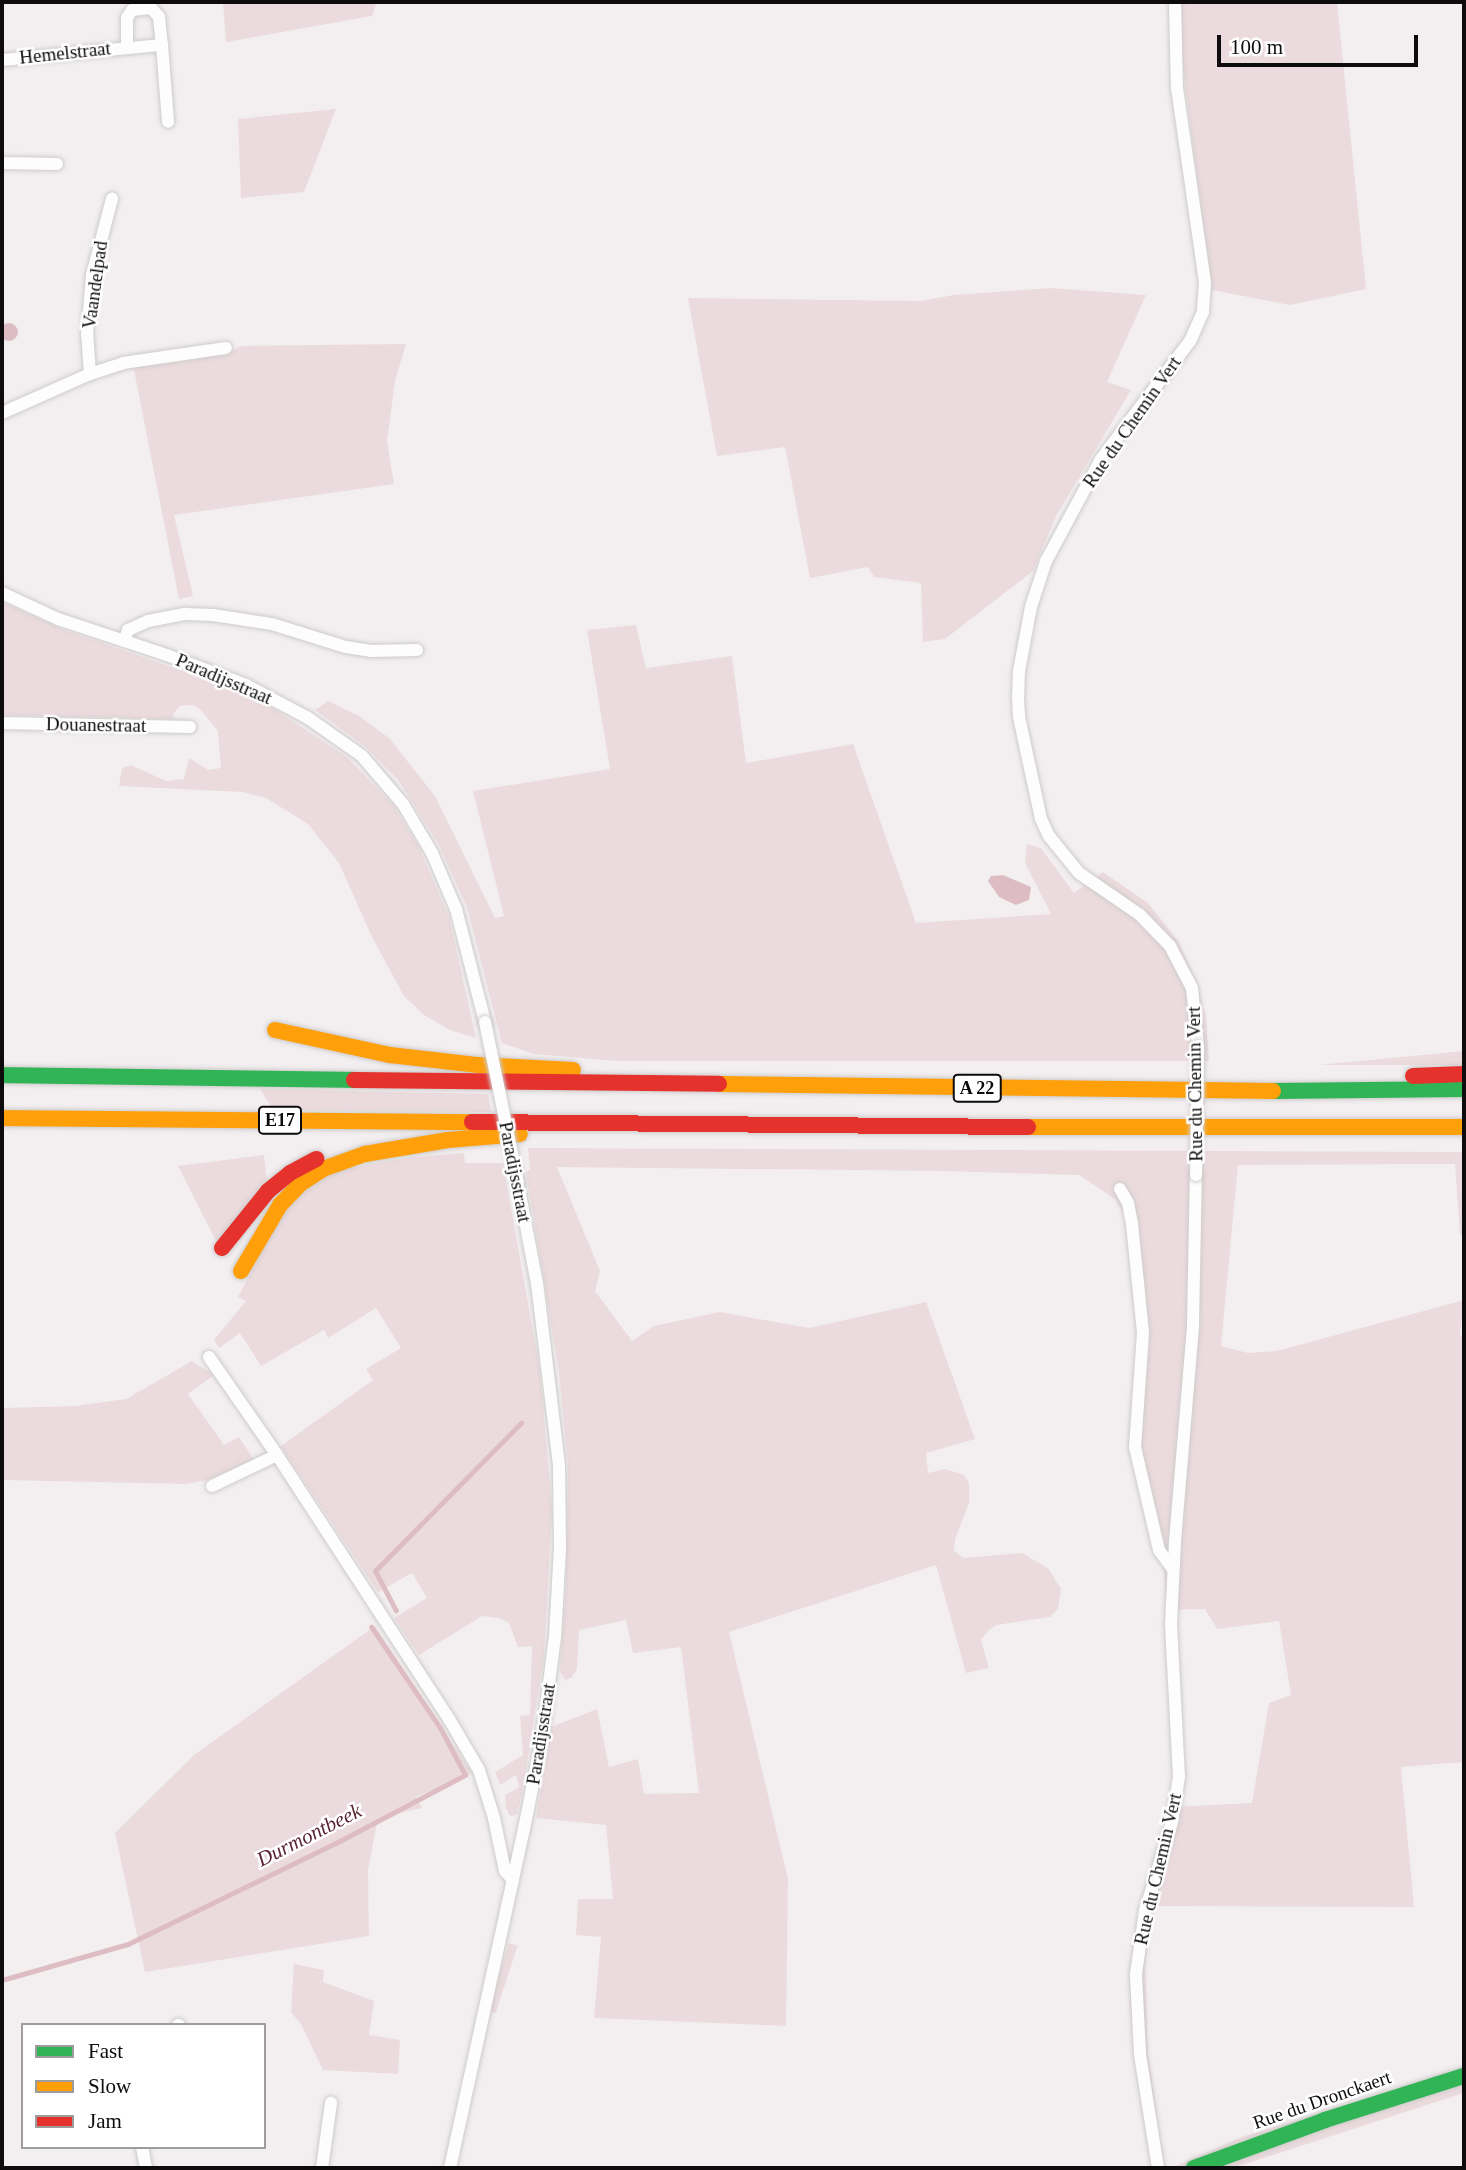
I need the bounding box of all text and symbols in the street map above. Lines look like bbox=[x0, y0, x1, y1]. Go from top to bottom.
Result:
scale bar bbox=[1221, 21, 1422, 65]
text: 100 m bbox=[1230, 35, 1283, 59]
street label: Hemelstraat bbox=[18, 37, 112, 69]
street label: Vaandelpad bbox=[78, 240, 112, 330]
street label: Rue du Chemin Vert bbox=[1078, 352, 1186, 492]
street label: Paradijsstraat bbox=[172, 649, 276, 709]
street label: Douanestraat bbox=[46, 713, 146, 737]
street label: Rue du Chemin Vert bbox=[1182, 1006, 1208, 1162]
road number: A 22 bbox=[951, 1073, 1003, 1102]
road number: E17 bbox=[257, 1106, 303, 1134]
street label: Paradijsstraat bbox=[494, 1120, 536, 1224]
street label: Paradijsstraat bbox=[522, 1682, 560, 1786]
street label: Rue du Chemin Vert bbox=[1129, 1791, 1187, 1947]
water label: Durmontbeek bbox=[252, 1798, 366, 1872]
legend bbox=[21, 2023, 266, 2149]
text: Fast bbox=[88, 2039, 123, 2063]
street label: Rue du Dronckaert bbox=[1250, 2066, 1394, 2134]
text: Slow bbox=[88, 2074, 131, 2098]
text: Jam bbox=[88, 2109, 122, 2133]

